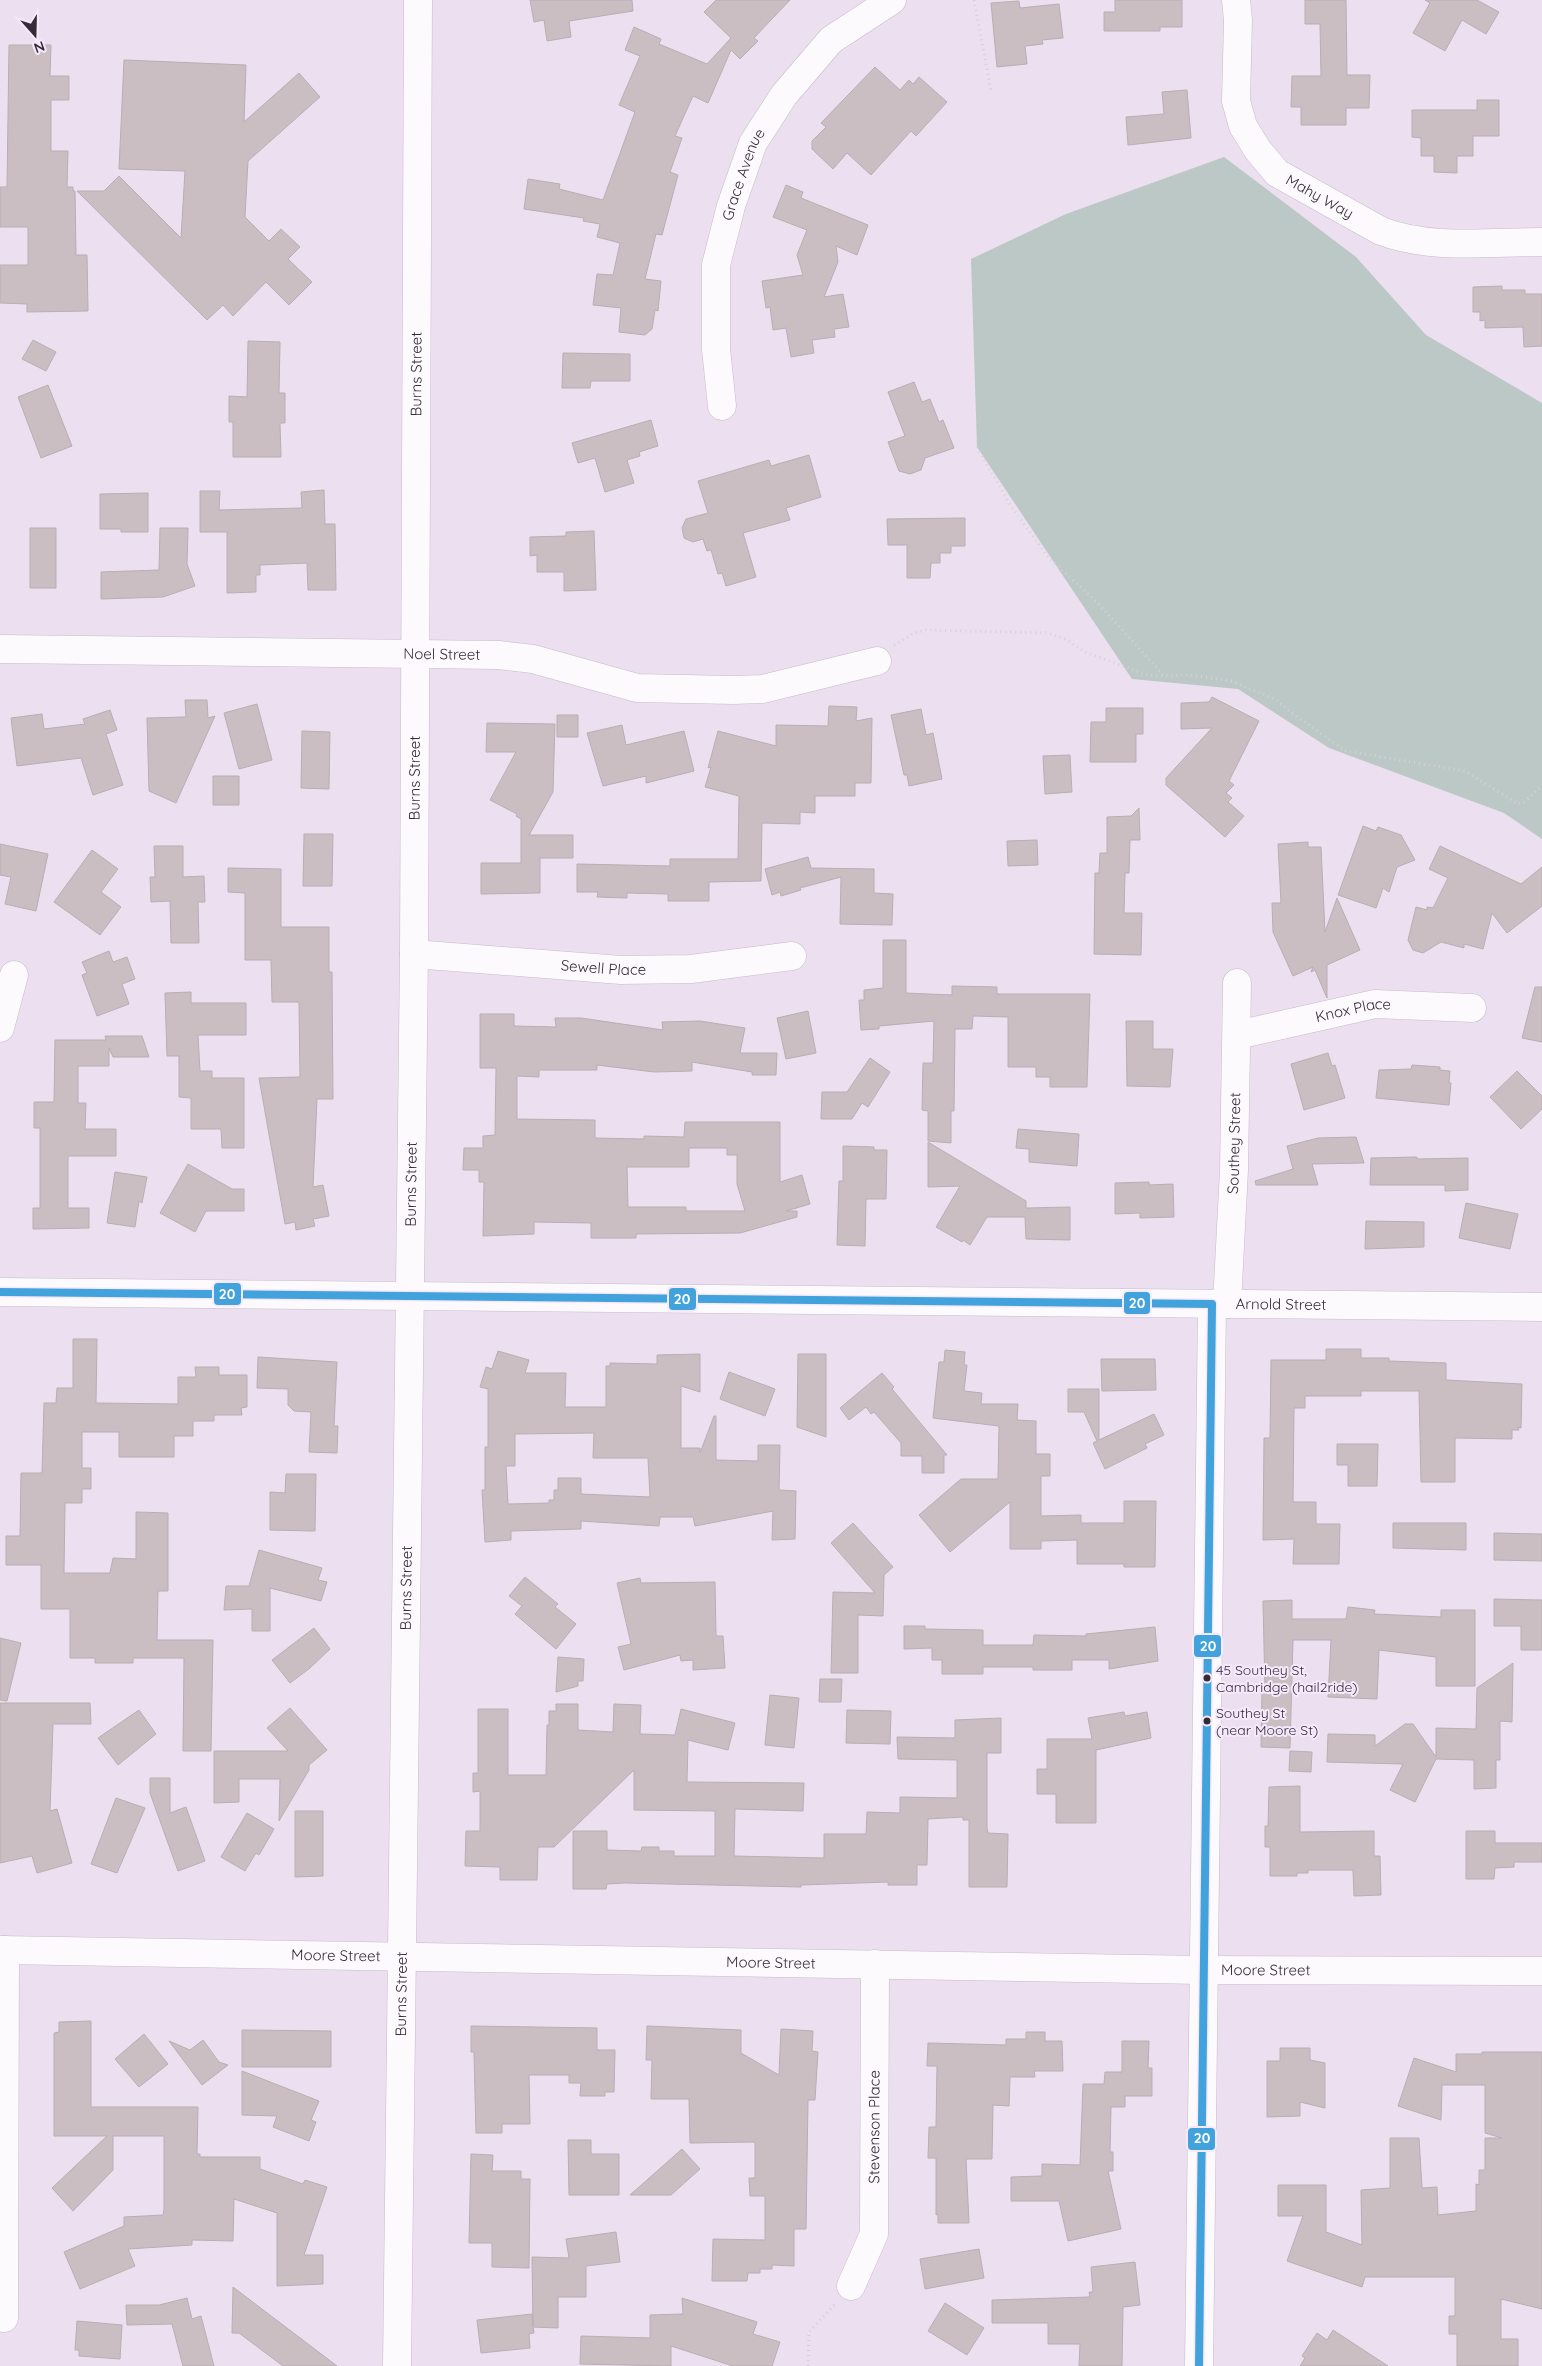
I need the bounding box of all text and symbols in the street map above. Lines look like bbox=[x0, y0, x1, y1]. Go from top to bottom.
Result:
north arrow bbox=[10, 10, 60, 60]
text: N bbox=[32, 37, 47, 57]
street label: Grace Avenue bbox=[718, 125, 769, 222]
street label: Mahy Way bbox=[1283, 170, 1357, 223]
street label: Burns Street bbox=[406, 332, 426, 417]
street label: Noel Street bbox=[403, 644, 481, 664]
street label: Burns Street bbox=[405, 736, 424, 821]
street label: Sewell Place bbox=[560, 955, 646, 979]
street label: Knox Place bbox=[1313, 994, 1391, 1026]
street label: Southey Street bbox=[1223, 1092, 1244, 1195]
street label: Burns Street bbox=[401, 1141, 421, 1227]
line badge: 20 bbox=[213, 1282, 242, 1306]
text: 20 bbox=[219, 1285, 236, 1303]
line badge: 20 bbox=[668, 1287, 697, 1311]
text: 20 bbox=[674, 1290, 691, 1308]
line badge: 20 bbox=[1123, 1291, 1151, 1315]
text: 20 bbox=[1129, 1294, 1146, 1312]
street label: Arnold Street bbox=[1235, 1294, 1326, 1314]
street label: Burns Street bbox=[396, 1545, 416, 1631]
line badge: 20 bbox=[1193, 1634, 1222, 1658]
text: 20 bbox=[1200, 1637, 1217, 1655]
place label: 45 Southey St, Cambridge (hail2ride) bbox=[1216, 1661, 1358, 1696]
marker: 45 Southey St, Cambridge (hail2ride) bbox=[1202, 1673, 1212, 1683]
place label: Southey St (near Moore St) bbox=[1216, 1704, 1318, 1739]
marker: Southey St (near Moore St) bbox=[1202, 1716, 1212, 1726]
street label: Moore Street bbox=[291, 1945, 381, 1965]
street label: Burns Street bbox=[391, 1951, 411, 2037]
street label: Moore Street bbox=[726, 1952, 816, 1973]
street label: Moore Street bbox=[1221, 1960, 1311, 1979]
street label: Stevenson Place bbox=[864, 2070, 884, 2184]
line badge: 20 bbox=[1187, 2127, 1216, 2151]
text: 20 bbox=[1194, 2129, 1211, 2147]

